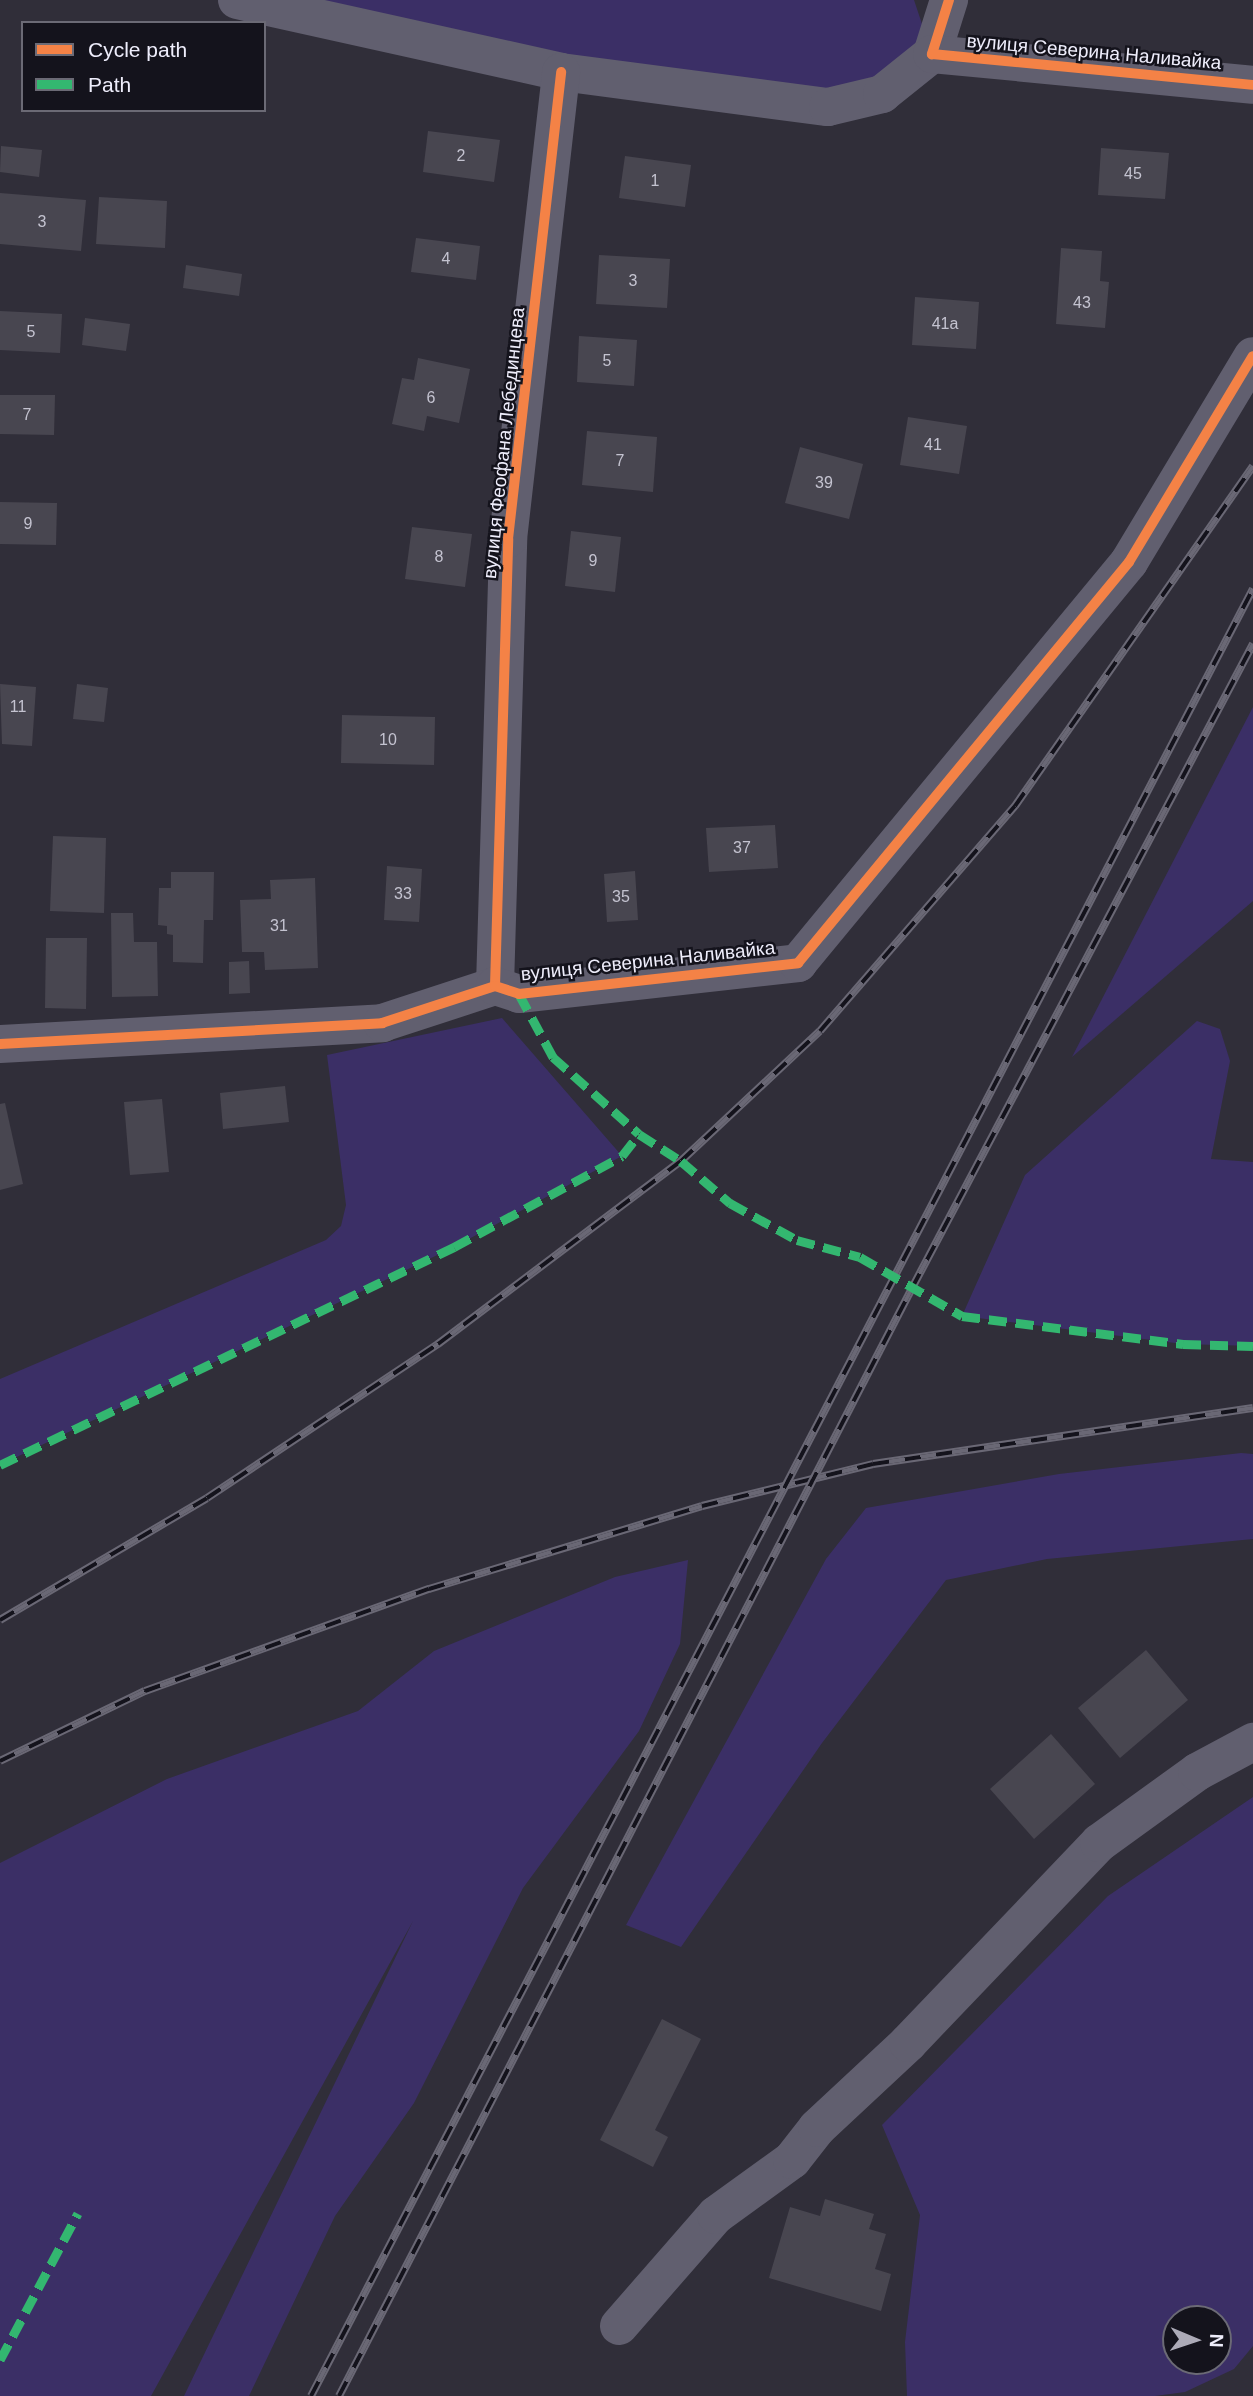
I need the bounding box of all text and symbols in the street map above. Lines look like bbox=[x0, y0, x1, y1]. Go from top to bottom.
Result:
legend bbox=[21, 21, 266, 112]
street label: вулиця Северина Наливайка bbox=[966, 30, 1222, 74]
text: Cycle path bbox=[88, 38, 187, 61]
text: Path bbox=[88, 73, 131, 96]
house number: 2 bbox=[457, 146, 465, 166]
house number: 45 bbox=[1124, 164, 1142, 184]
house number: 1 bbox=[651, 171, 659, 191]
house number: 3 bbox=[38, 212, 46, 232]
house number: 4 bbox=[442, 249, 450, 269]
house number: 3 bbox=[629, 271, 637, 291]
house number: 43 bbox=[1073, 293, 1091, 313]
street label: вулиця Феофана Лебединцева bbox=[478, 306, 530, 580]
house number: 41а bbox=[932, 314, 958, 334]
house number: 5 bbox=[27, 322, 35, 342]
house number: 5 bbox=[603, 351, 611, 371]
house number: 6 bbox=[427, 388, 435, 408]
house number: 7 bbox=[23, 405, 31, 425]
house number: 41 bbox=[924, 435, 942, 455]
house number: 7 bbox=[616, 451, 624, 471]
house number: 39 bbox=[815, 473, 833, 493]
house number: 9 bbox=[24, 514, 32, 534]
house number: 8 bbox=[435, 547, 443, 567]
house number: 9 bbox=[589, 551, 597, 571]
house number: 11 bbox=[10, 697, 26, 717]
house number: 10 bbox=[379, 730, 397, 750]
house number: 37 bbox=[733, 838, 751, 858]
house number: 33 bbox=[394, 884, 412, 904]
house number: 35 bbox=[612, 887, 630, 907]
house number: 31 bbox=[270, 916, 288, 936]
street label: вулиця Северина Наливайка bbox=[520, 936, 776, 986]
north arrow bbox=[1162, 2305, 1232, 2375]
text: N bbox=[1206, 2333, 1227, 2348]

